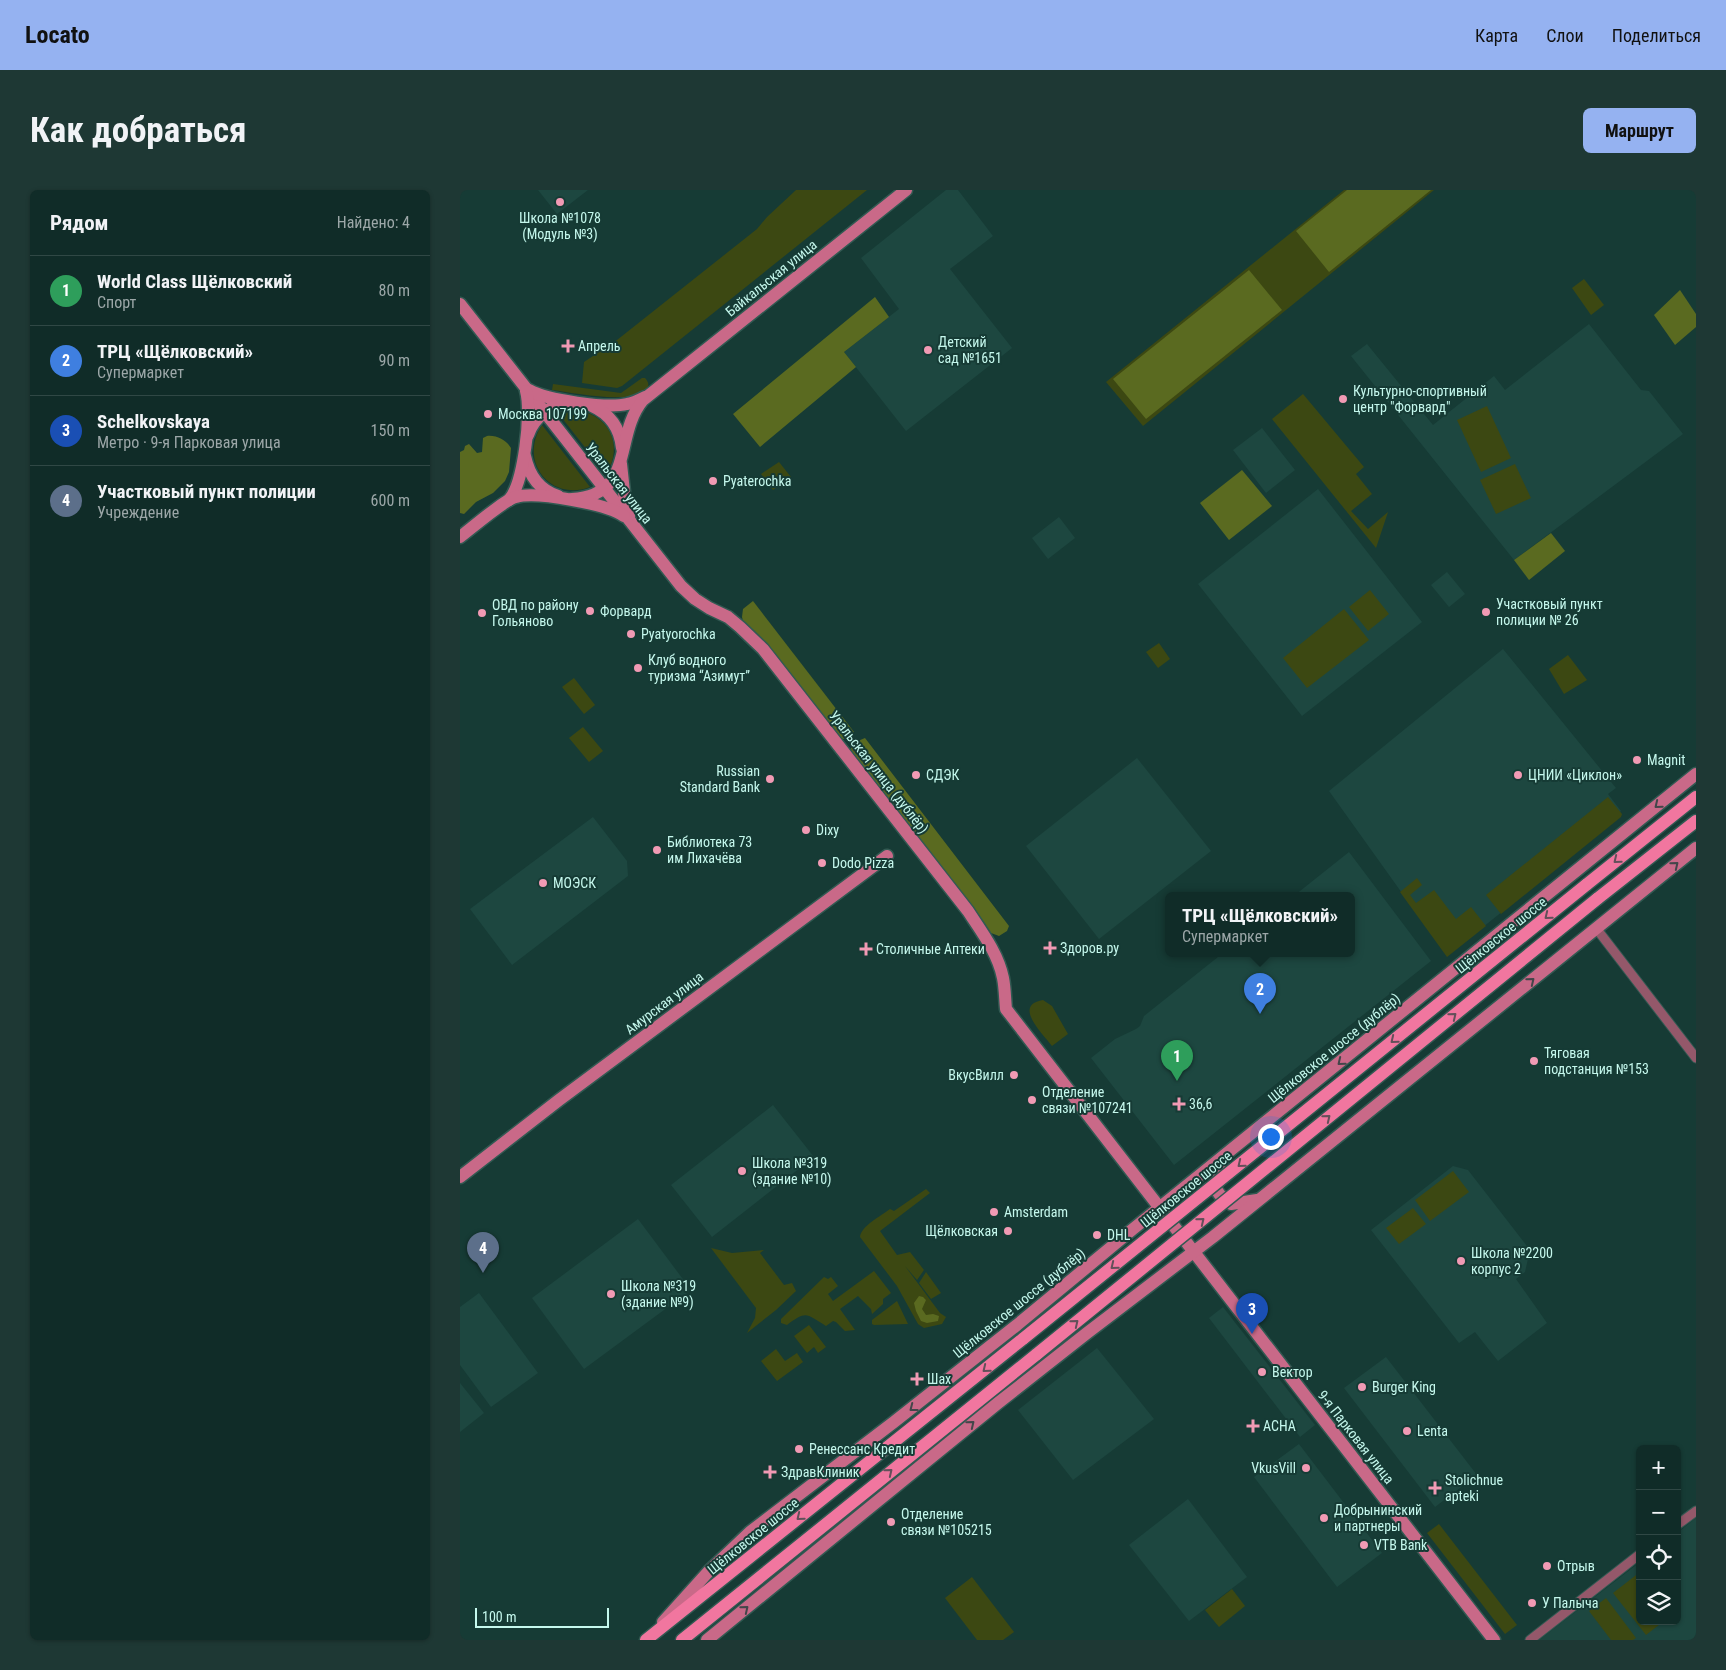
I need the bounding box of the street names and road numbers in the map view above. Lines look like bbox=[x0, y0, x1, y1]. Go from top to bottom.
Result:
street label: Байкальская улица bbox=[722, 236, 820, 320]
street label: Уральская улица bbox=[582, 439, 656, 527]
street label: Уральская улица (дублёр) bbox=[825, 708, 932, 837]
street label: Щёлковское шоссе bbox=[1452, 893, 1550, 977]
street label: Амурская улица bbox=[622, 968, 706, 1038]
street label: Щёлковское шоссе (дублёр) bbox=[1265, 990, 1404, 1107]
street label: Щёлковское шоссе bbox=[1137, 1147, 1235, 1231]
street label: Щёлковское шоссе (дублёр) bbox=[950, 1245, 1089, 1362]
street label: 9-я Парковая улица bbox=[1315, 1387, 1397, 1487]
street label: Щёлковское шоссе bbox=[704, 1494, 802, 1578]

